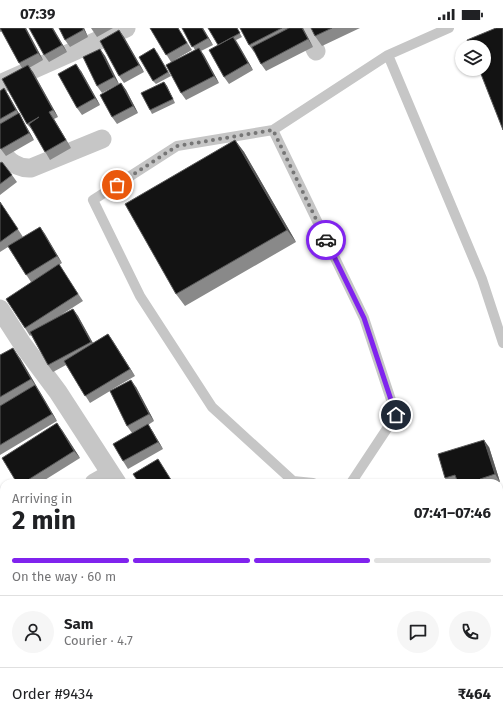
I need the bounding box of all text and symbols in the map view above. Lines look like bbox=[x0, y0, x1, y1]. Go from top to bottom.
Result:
text: 07:39 bbox=[20, 5, 55, 23]
map controls bbox=[455, 40, 491, 76]
button: layers bbox=[455, 40, 491, 76]
pin bbox=[100, 168, 134, 202]
icon: bag bbox=[106, 174, 128, 196]
courier bbox=[306, 220, 346, 260]
icon: car bbox=[315, 229, 337, 251]
pin bbox=[379, 398, 413, 432]
icon: home bbox=[385, 404, 407, 426]
text: Arriving in bbox=[12, 491, 72, 506]
text: 07:41–07:46 bbox=[414, 504, 491, 522]
text: 2 min bbox=[12, 505, 76, 536]
text: On the way · 60 m bbox=[12, 569, 116, 584]
button: person bbox=[12, 611, 54, 653]
button: chat bbox=[397, 611, 439, 653]
button: phone bbox=[449, 611, 491, 653]
text: Sam bbox=[64, 615, 93, 633]
text: Courier · 4.7 bbox=[64, 633, 133, 648]
text: Order #9434 bbox=[12, 685, 93, 703]
text: ₹464 bbox=[458, 685, 491, 703]

